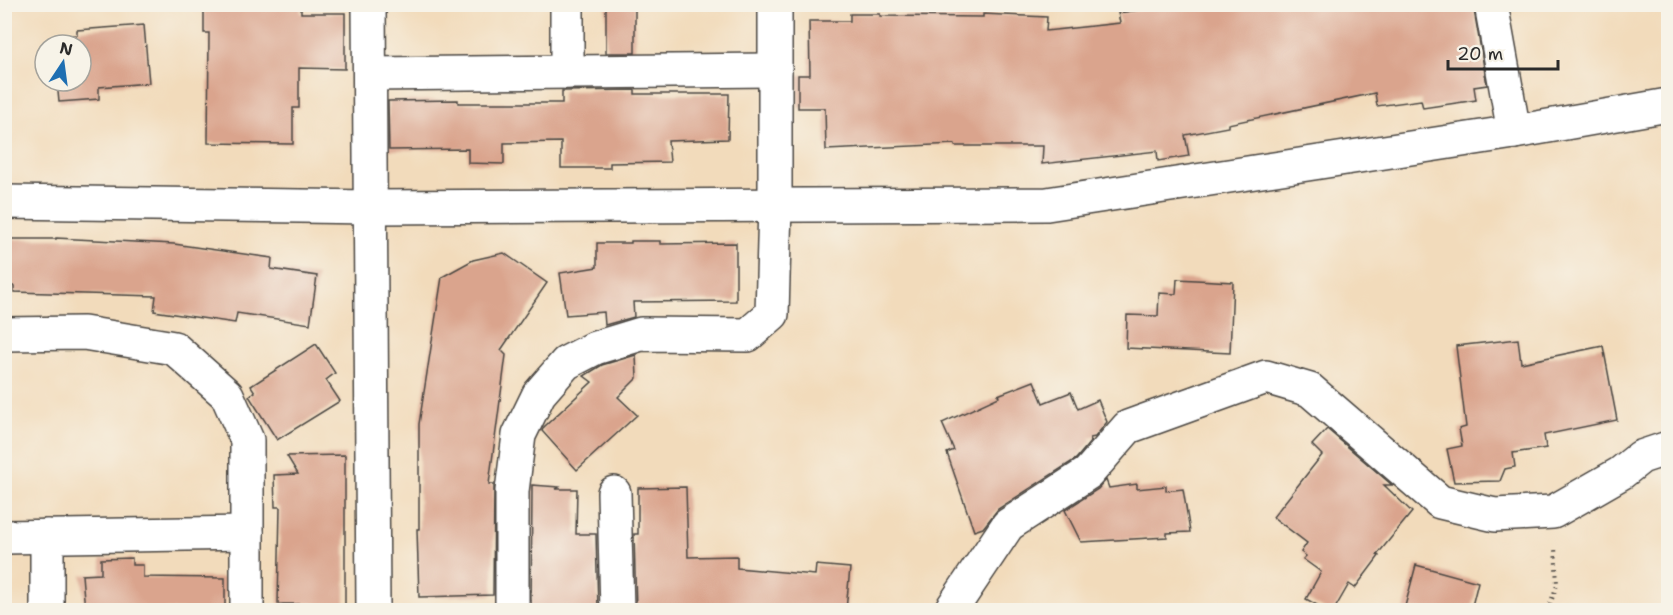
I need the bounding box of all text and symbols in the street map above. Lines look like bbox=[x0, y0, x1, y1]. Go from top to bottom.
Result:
north arrow bbox=[33, 33, 93, 93]
scale bar bbox=[1448, 33, 1558, 71]
text: N bbox=[58, 37, 75, 61]
text: 20 m bbox=[1457, 42, 1503, 66]

